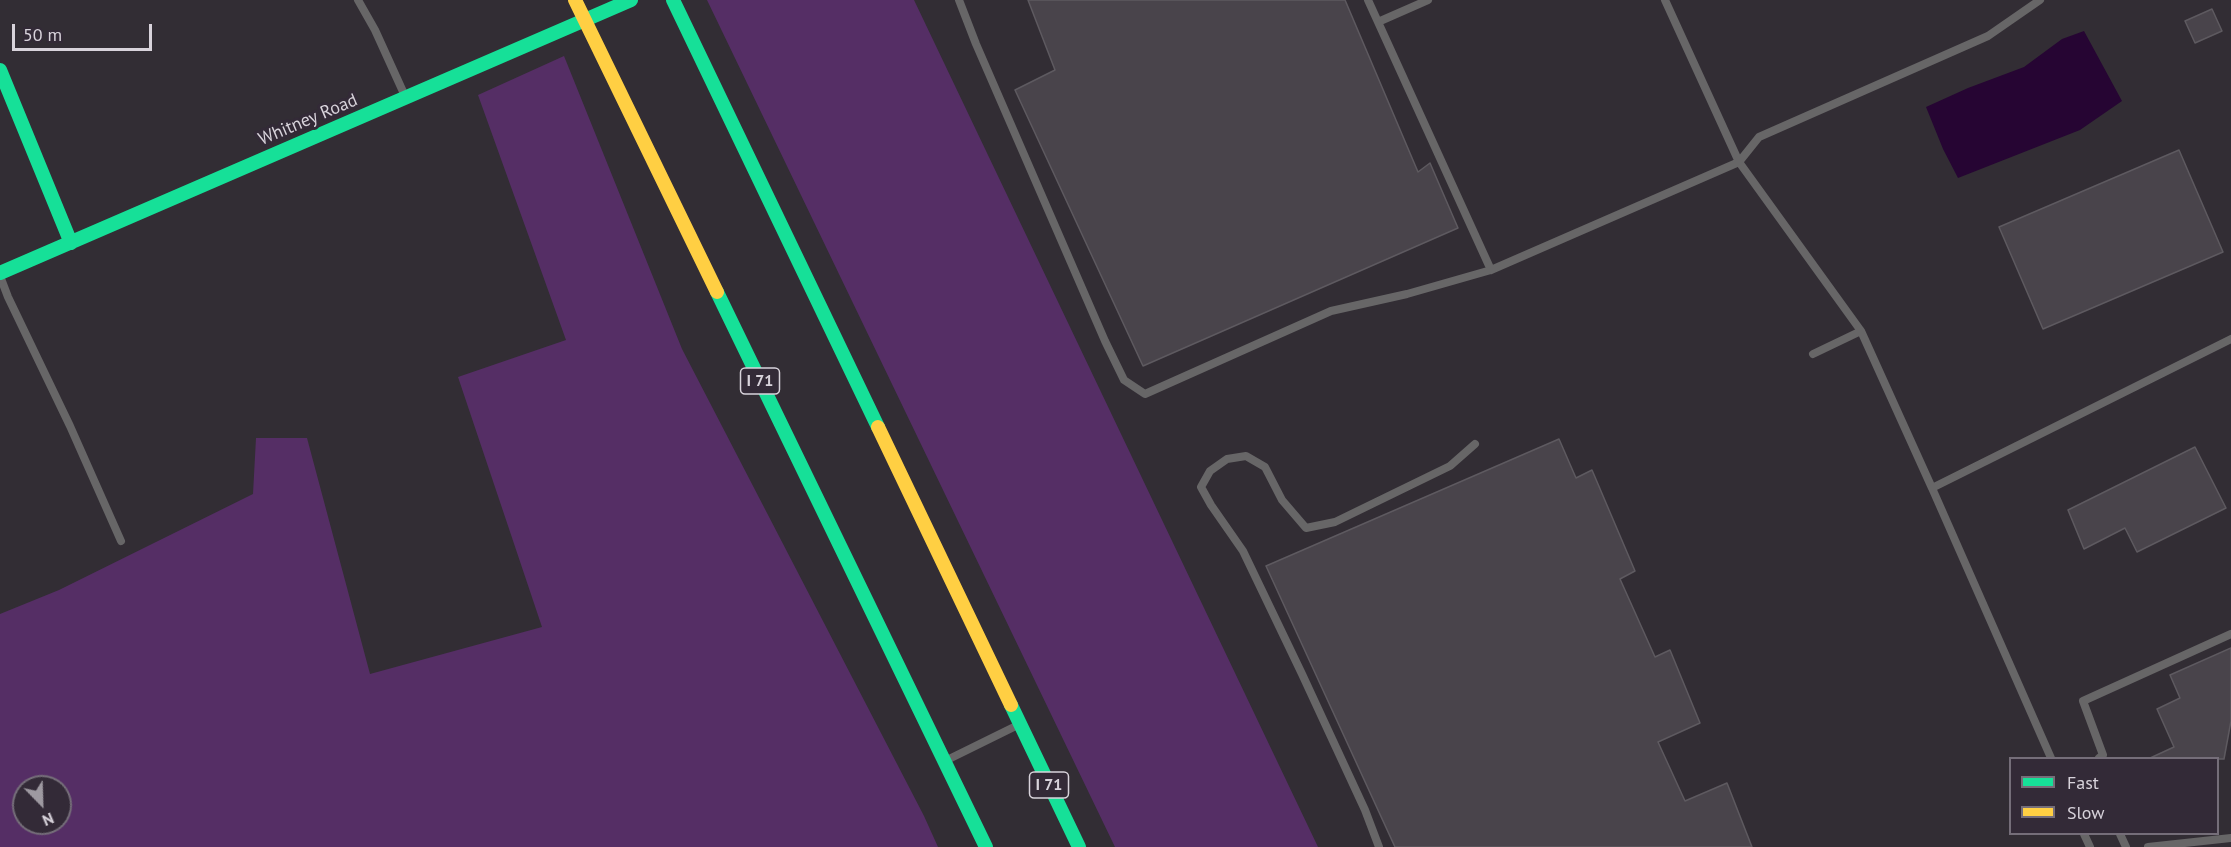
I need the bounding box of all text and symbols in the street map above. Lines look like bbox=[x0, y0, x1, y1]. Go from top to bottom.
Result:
scale bar bbox=[15, 12, 154, 50]
text: 50 m bbox=[23, 23, 62, 46]
street label: Whitney Road bbox=[255, 89, 361, 151]
road number: I 71 bbox=[740, 368, 780, 394]
legend bbox=[2009, 757, 2219, 835]
text: Fast bbox=[2067, 771, 2099, 794]
road number: I 71 bbox=[1030, 772, 1068, 798]
north arrow bbox=[12, 775, 72, 835]
text: Slow bbox=[2067, 801, 2105, 824]
text: N bbox=[40, 808, 57, 831]

